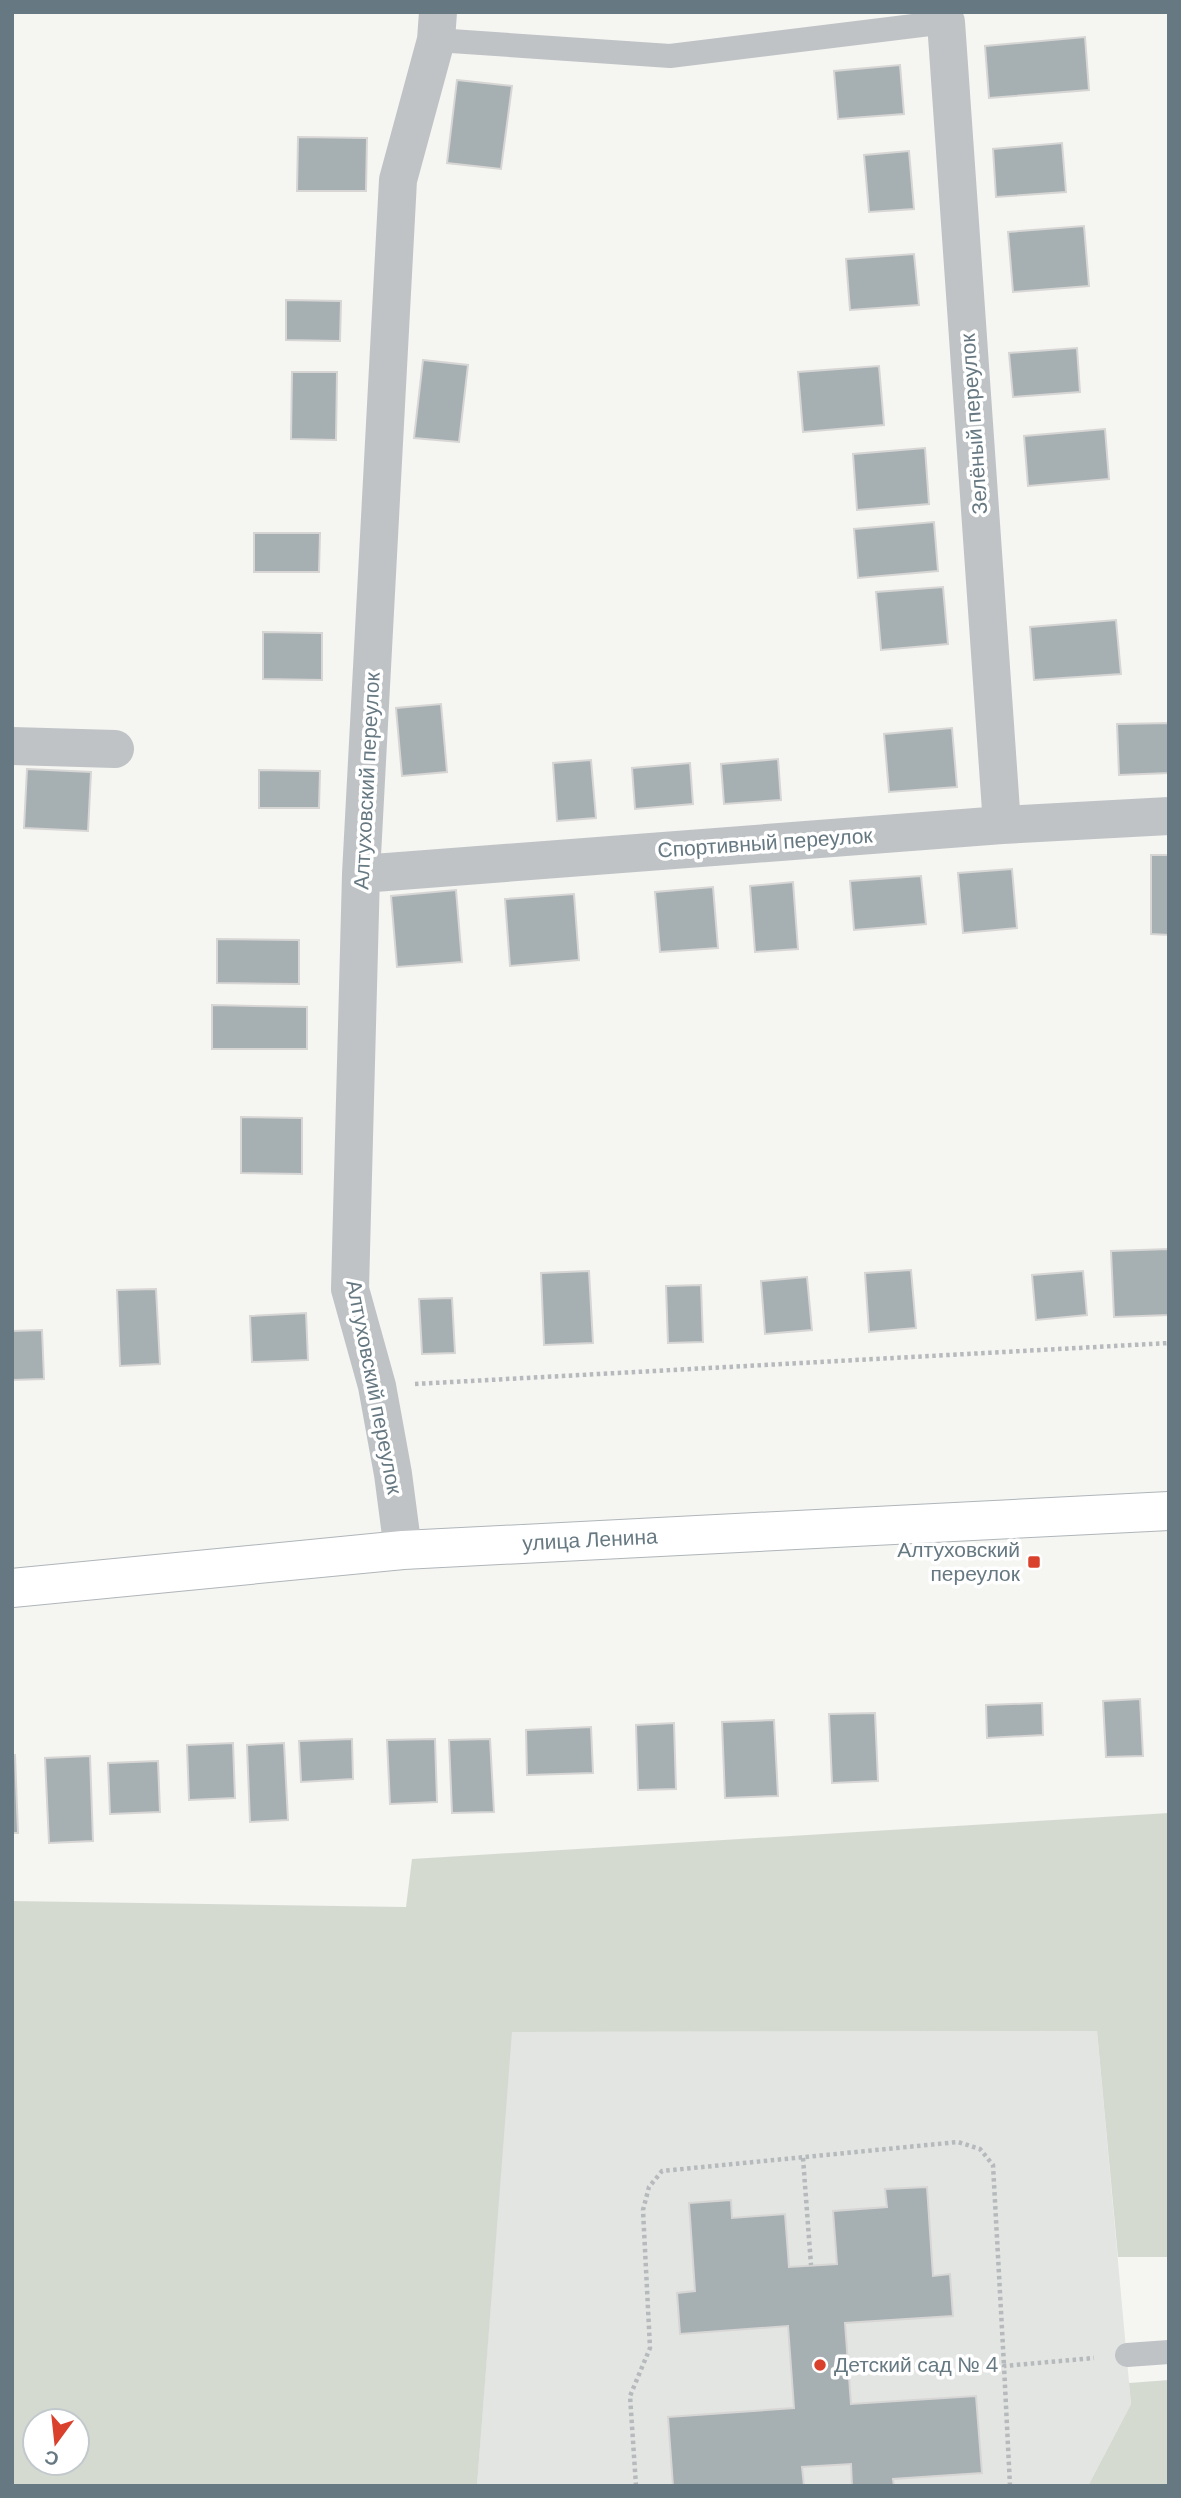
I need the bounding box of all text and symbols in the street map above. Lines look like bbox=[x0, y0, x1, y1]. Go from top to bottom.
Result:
street label: Зелёный переулок bbox=[954, 332, 994, 515]
street label: Алтуховский переулок bbox=[347, 671, 387, 890]
street label: Спортивный переулок bbox=[657, 821, 874, 864]
street label: Алтуховский переулок bbox=[339, 1277, 409, 1497]
street label: улица Ленина bbox=[522, 1522, 659, 1558]
place label: Алтуховский переулок bbox=[897, 1536, 1021, 1588]
marker: Алтуховский переулок bbox=[1026, 1554, 1042, 1570]
place label: Детский сад № 4 bbox=[834, 2351, 998, 2379]
marker: Детский сад № 4 bbox=[812, 2357, 828, 2373]
north arrow bbox=[21, 2407, 91, 2477]
text: С bbox=[42, 2444, 62, 2472]

